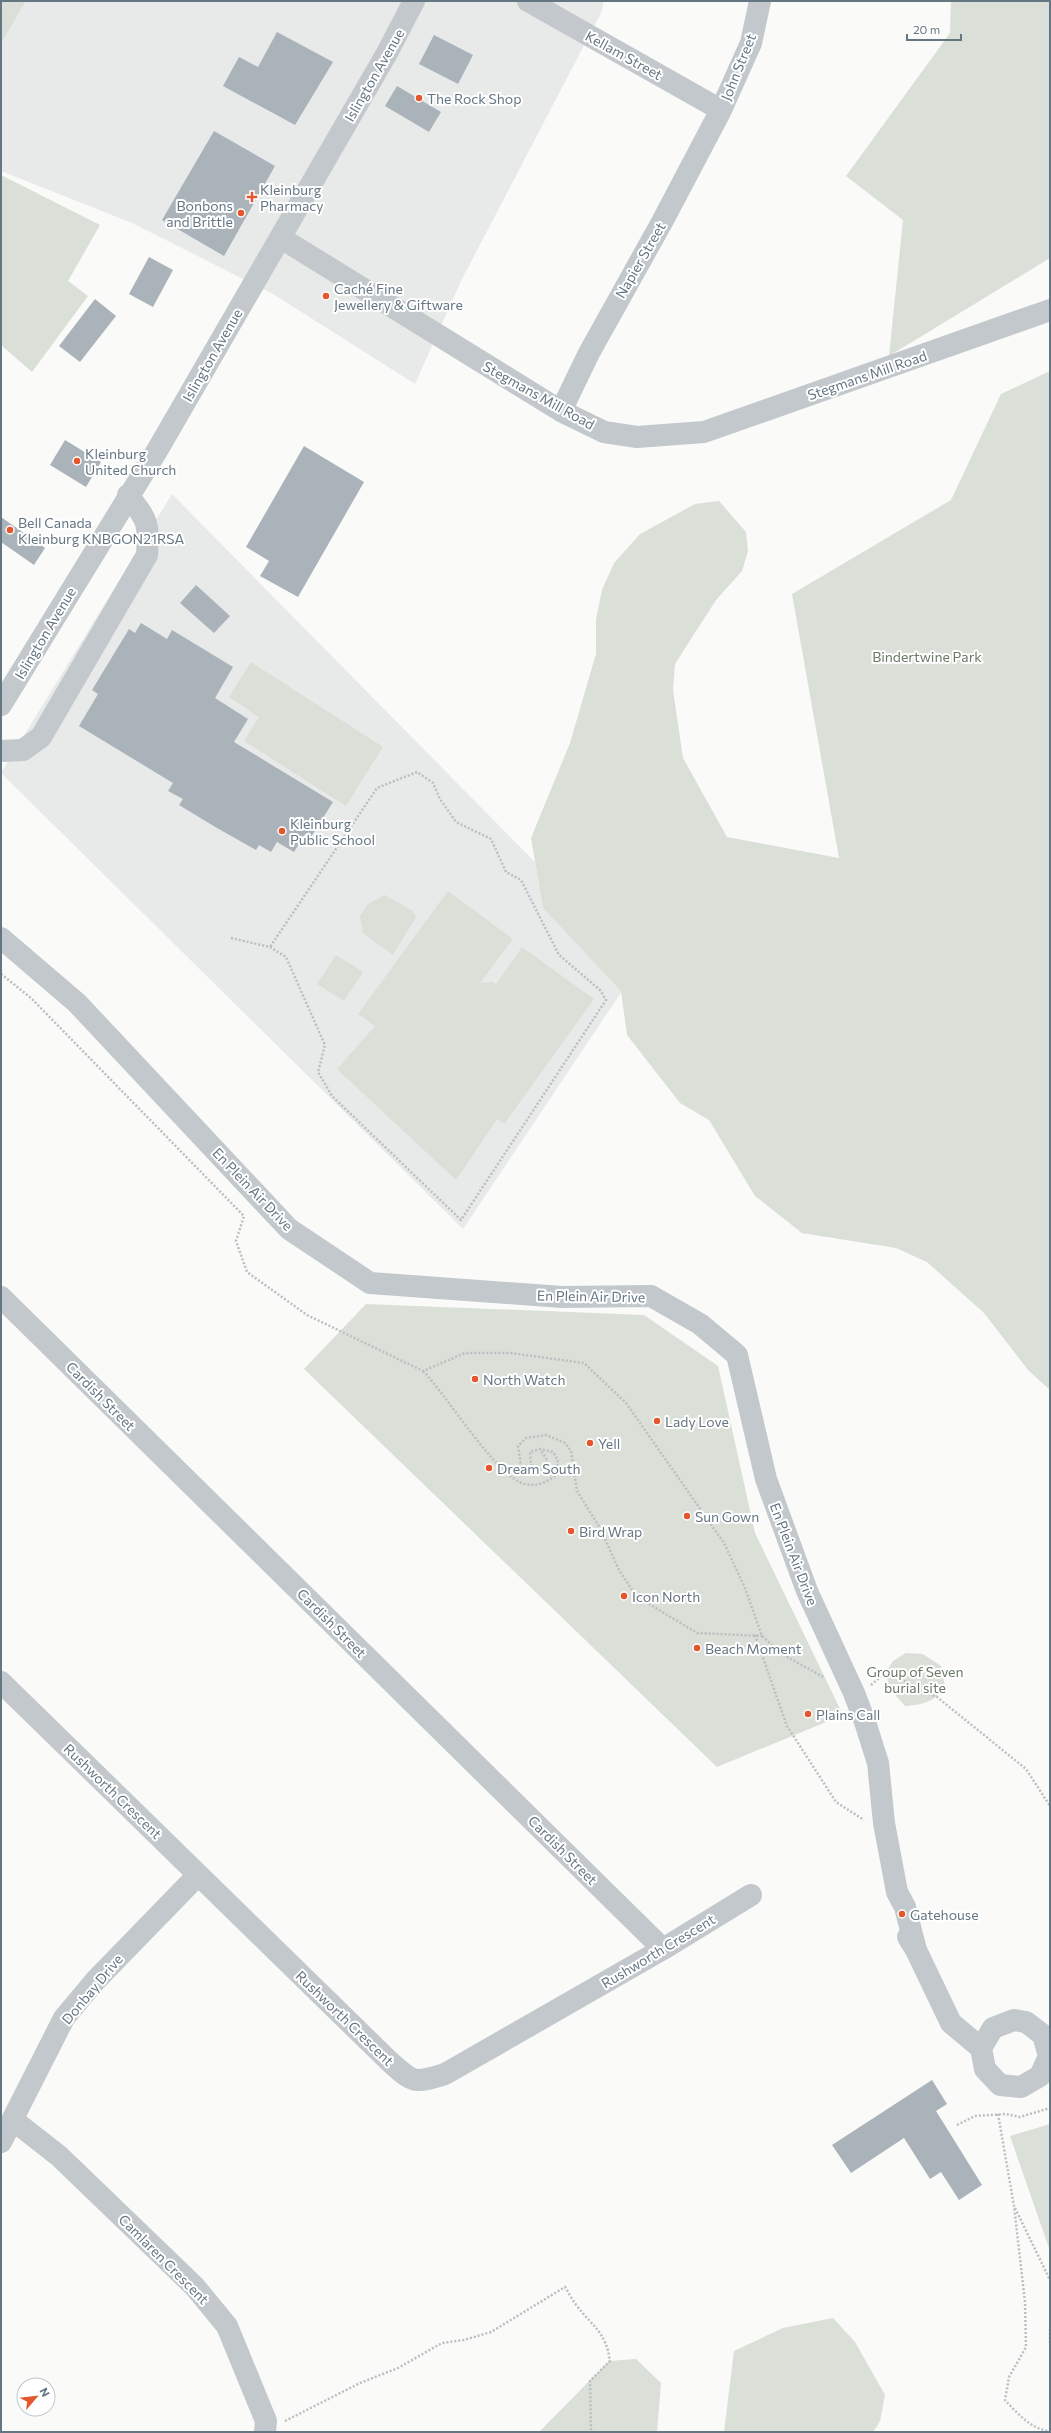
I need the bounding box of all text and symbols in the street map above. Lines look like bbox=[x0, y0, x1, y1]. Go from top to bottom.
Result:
scale bar bbox=[907, 16, 961, 42]
text: 20 m bbox=[913, 22, 940, 36]
street label: Islington Avenue bbox=[341, 26, 407, 124]
street label: Kellam Street bbox=[583, 27, 666, 83]
street label: John Street bbox=[717, 31, 759, 103]
place label: The Rock Shop bbox=[427, 90, 521, 107]
marker: The Rock Shop bbox=[414, 93, 424, 103]
place label: Kleinburg Pharmacy bbox=[260, 181, 323, 214]
marker: Kleinburg Pharmacy bbox=[247, 192, 257, 202]
place label: Bonbons and Brittle bbox=[166, 197, 233, 230]
marker: Bonbons and Brittle bbox=[236, 208, 246, 218]
street label: Napier Street bbox=[611, 219, 669, 301]
place label: Caché Fine Jewellery & Giftware bbox=[334, 280, 463, 313]
marker: Caché Fine Jewellery & Giftware bbox=[321, 291, 331, 301]
street label: Islington Avenue bbox=[179, 306, 245, 404]
street label: Stegmans Mill Road bbox=[805, 347, 929, 403]
street label: Stegmans Mill Road bbox=[480, 357, 598, 433]
place label: Kleinburg United Church bbox=[85, 445, 176, 478]
marker: Kleinburg United Church bbox=[72, 456, 82, 466]
place label: Bell Canada Kleinburg KNBGON21RSA bbox=[18, 514, 184, 547]
marker: Bell Canada Kleinburg KNBGON21RSA bbox=[5, 525, 15, 535]
street label: Islington Avenue bbox=[11, 584, 79, 682]
park label: Bindertwine Park bbox=[872, 648, 982, 665]
place label: Kleinburg Public School bbox=[290, 815, 375, 848]
marker: Kleinburg Public School bbox=[277, 826, 287, 836]
street label: En Plein Air Drive bbox=[209, 1144, 297, 1234]
street label: En Plein Air Drive bbox=[537, 1287, 645, 1305]
street label: Cardish Street bbox=[63, 1358, 139, 1434]
place label: North Watch bbox=[483, 1371, 565, 1388]
marker: North Watch bbox=[470, 1374, 480, 1384]
place label: Lady Love bbox=[665, 1413, 729, 1430]
marker: Lady Love bbox=[652, 1416, 662, 1426]
place label: Yell bbox=[598, 1435, 620, 1452]
marker: Yell bbox=[585, 1438, 595, 1448]
place label: Dream South bbox=[497, 1460, 580, 1477]
marker: Dream South bbox=[484, 1463, 494, 1473]
street label: En Plein Air Drive bbox=[767, 1500, 821, 1608]
place label: Sun Gown bbox=[695, 1508, 759, 1525]
marker: Sun Gown bbox=[682, 1511, 692, 1521]
place label: Bird Wrap bbox=[579, 1523, 642, 1540]
marker: Bird Wrap bbox=[566, 1526, 576, 1536]
street label: Cardish Street bbox=[294, 1585, 370, 1661]
place label: Icon North bbox=[632, 1588, 700, 1605]
marker: Icon North bbox=[619, 1591, 629, 1601]
place label: Beach Moment bbox=[705, 1640, 802, 1657]
marker: Beach Moment bbox=[692, 1643, 702, 1653]
park label: Group of Seven burial site bbox=[867, 1663, 964, 1696]
place label: Plains Call bbox=[816, 1706, 880, 1723]
marker: Plains Call bbox=[803, 1709, 813, 1719]
street label: Rushworth Crescent bbox=[61, 1740, 166, 1842]
street label: Cardish Street bbox=[525, 1812, 601, 1888]
place label: Gatehouse bbox=[910, 1906, 979, 1923]
marker: Gatehouse bbox=[897, 1909, 907, 1919]
street label: Rushworth Crescent bbox=[598, 1910, 718, 1992]
street label: Donbay Drive bbox=[58, 1951, 126, 2027]
street label: Rushworth Crescent bbox=[293, 1967, 398, 2069]
street label: Camlaren Crescent bbox=[115, 2210, 213, 2308]
north arrow bbox=[16, 2377, 56, 2417]
text: N bbox=[38, 2385, 53, 2399]

